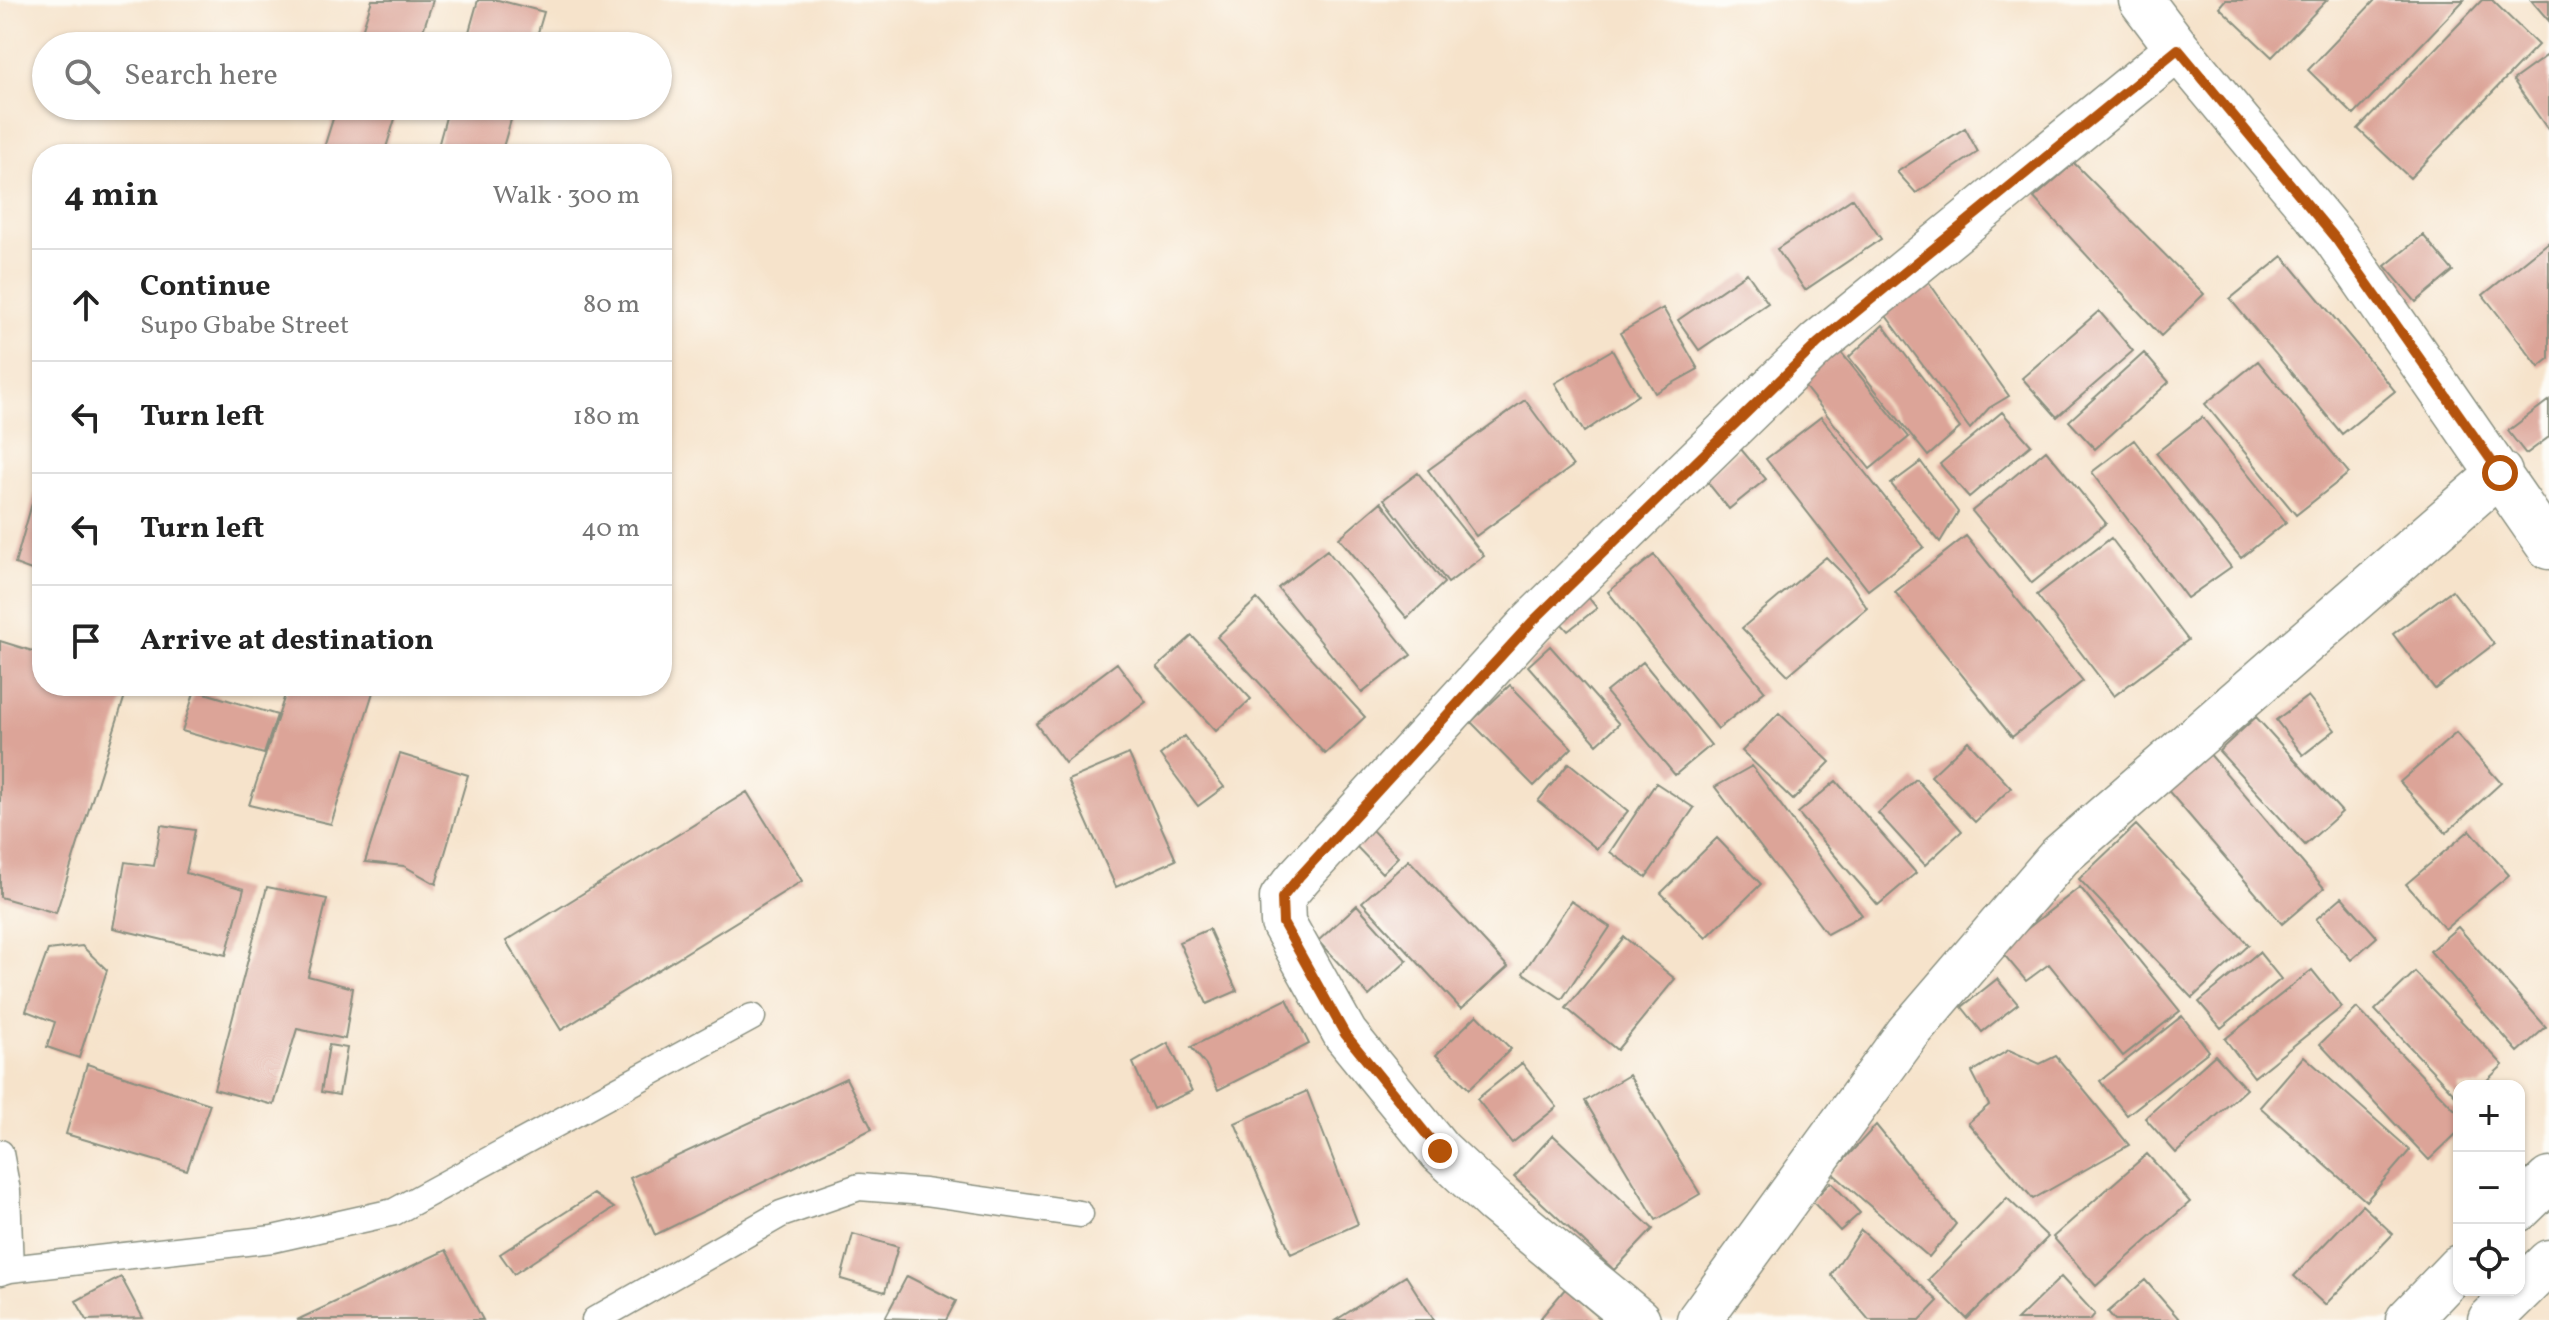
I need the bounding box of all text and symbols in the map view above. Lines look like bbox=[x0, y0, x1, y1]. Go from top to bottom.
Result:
search box bbox=[32, 32, 672, 120]
icon: search bbox=[60, 54, 104, 98]
text: Search here bbox=[124, 55, 278, 97]
text: 4 min bbox=[64, 173, 159, 220]
text: Walk · 300 m bbox=[493, 178, 640, 214]
text: Continue bbox=[140, 266, 271, 308]
icon: ahead bbox=[64, 283, 108, 327]
text: 80 m bbox=[583, 287, 640, 323]
text: Supo Gbabe Street bbox=[140, 308, 349, 344]
icon: left bbox=[64, 395, 108, 439]
text: Turn left bbox=[140, 396, 264, 438]
text: 180 m bbox=[573, 399, 640, 435]
route start bbox=[2482, 455, 2518, 491]
icon: left bbox=[64, 507, 108, 551]
text: Turn left bbox=[140, 508, 264, 550]
text: 40 m bbox=[581, 511, 640, 547]
icon: arrive bbox=[64, 619, 108, 663]
text: Arrive at destination bbox=[140, 620, 434, 662]
map controls bbox=[2453, 1080, 2525, 1296]
button: + bbox=[2453, 1080, 2525, 1152]
route end bbox=[1422, 1133, 1458, 1169]
button: − bbox=[2453, 1152, 2525, 1224]
button: locate bbox=[2453, 1224, 2525, 1296]

